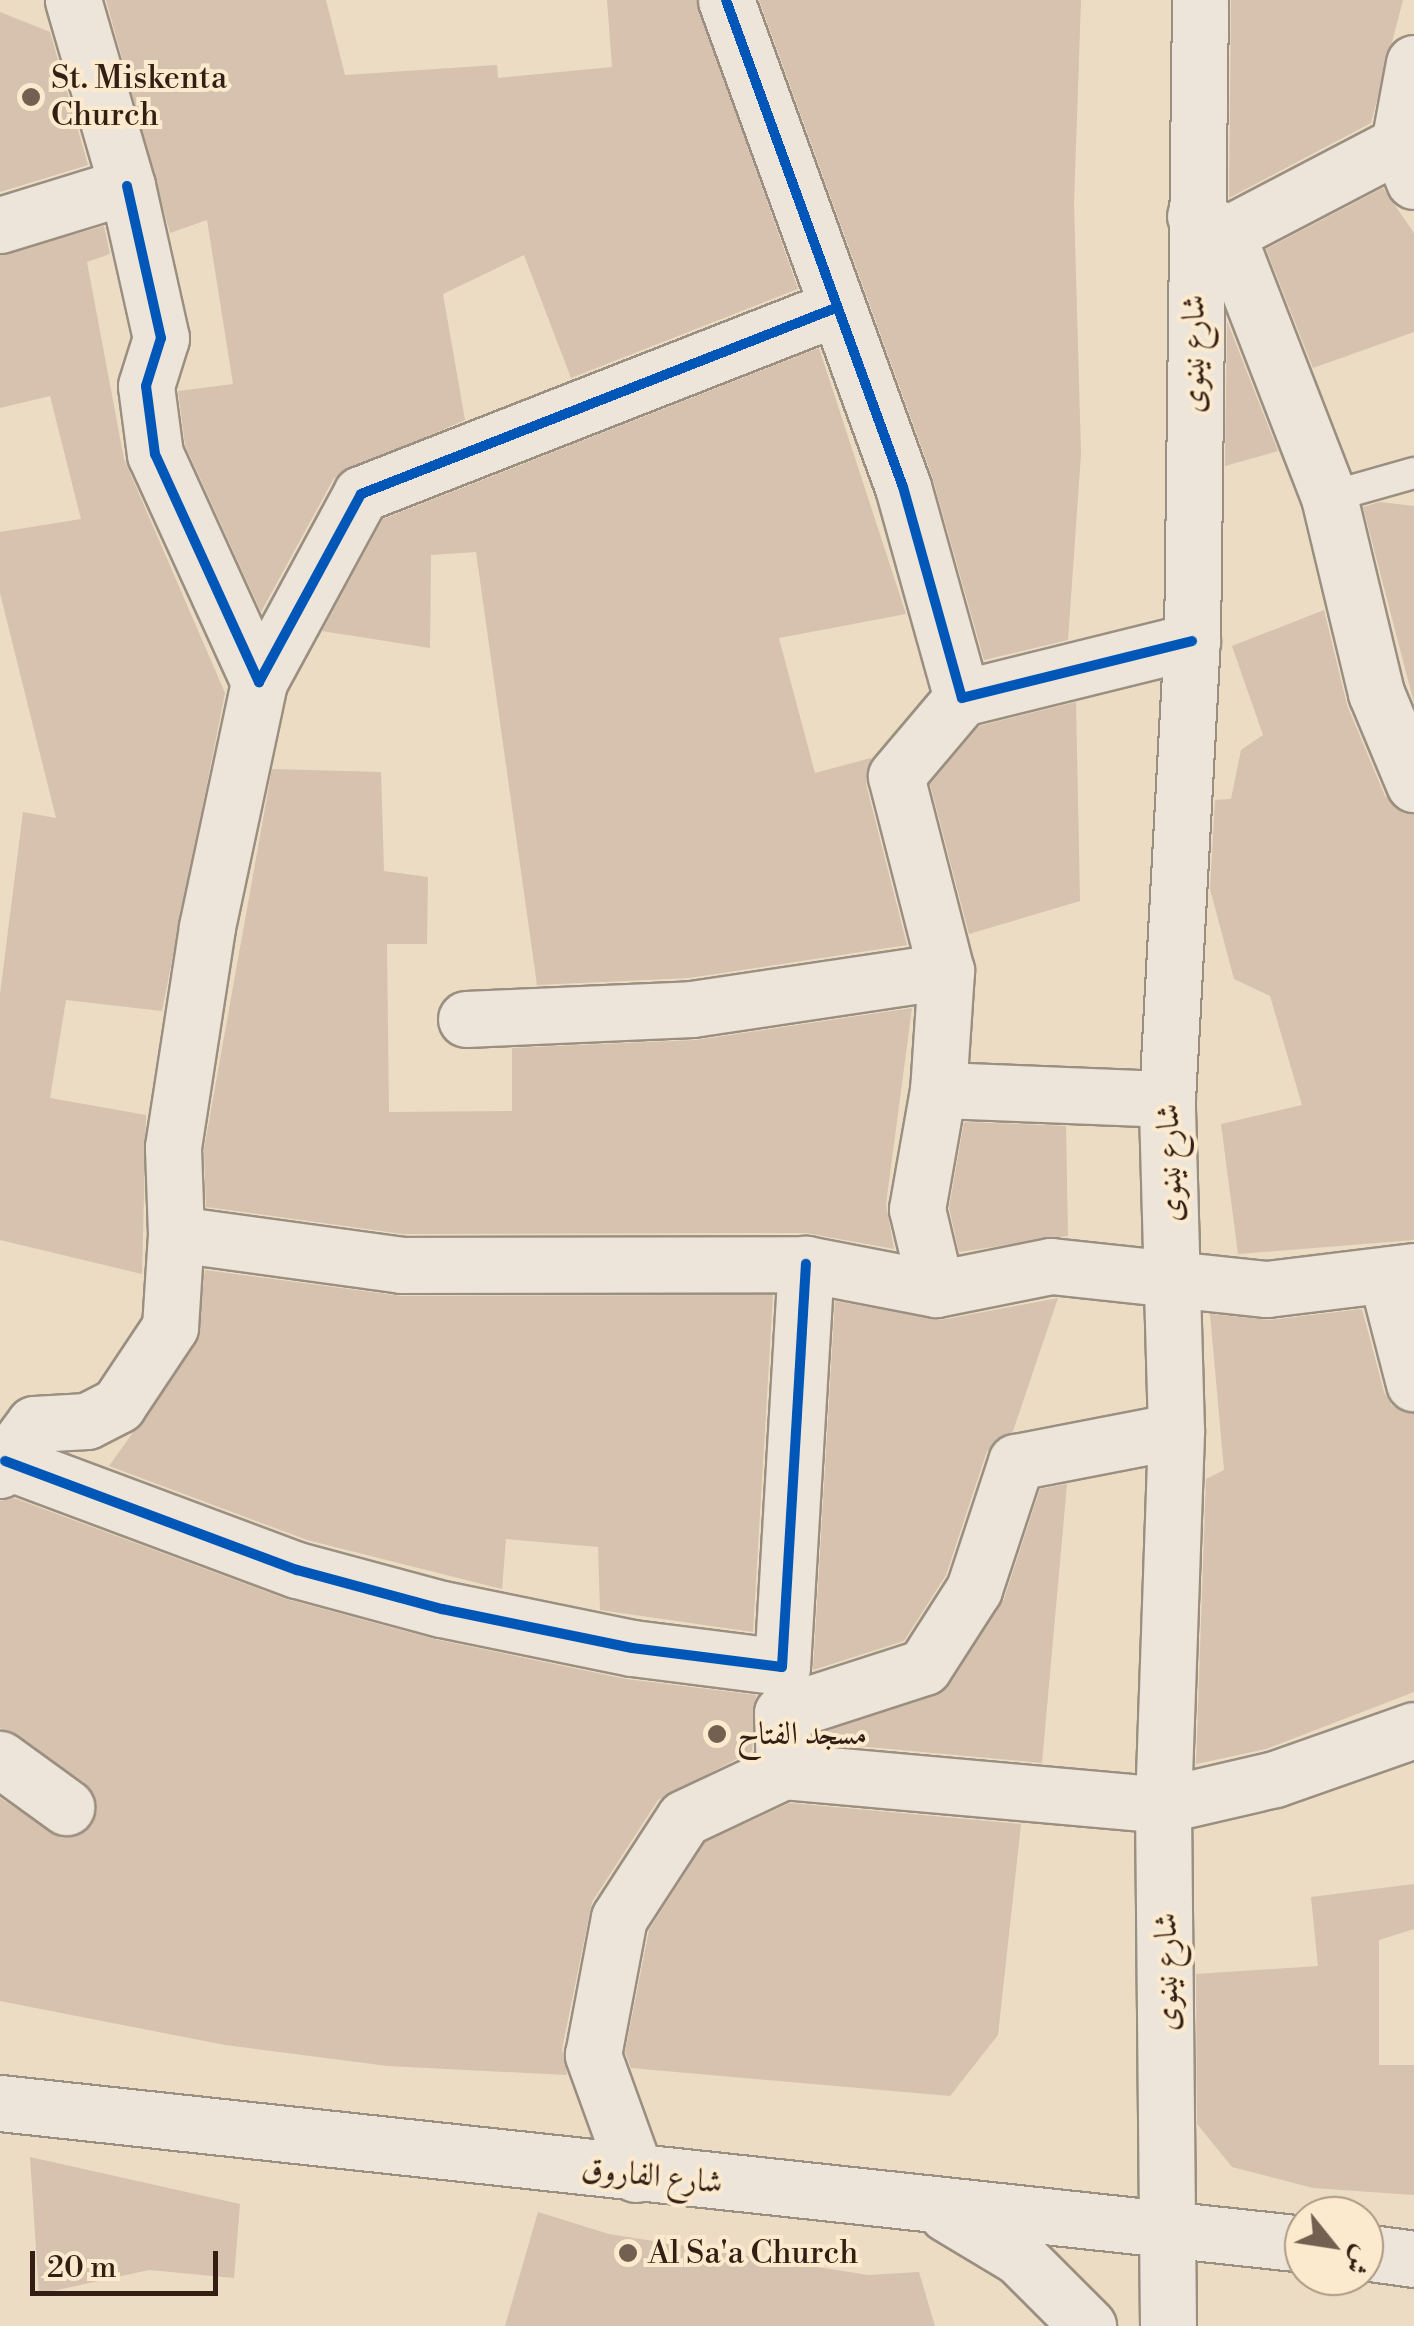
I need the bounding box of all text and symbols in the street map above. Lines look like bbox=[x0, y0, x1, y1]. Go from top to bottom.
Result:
place label: St. Miskenta Church bbox=[51, 60, 227, 135]
marker: St. Miskenta Church bbox=[20, 86, 42, 108]
street label: شارع نينوى bbox=[1175, 295, 1213, 413]
street label: شارع نينوى bbox=[1149, 1103, 1191, 1223]
place label: مسجد الفتاح bbox=[737, 1715, 867, 1753]
marker: مسجد الفتاح bbox=[706, 1723, 728, 1745]
street label: شارع نينوى bbox=[1147, 1912, 1187, 2032]
street label: شارع الفاروق bbox=[580, 2150, 724, 2202]
north arrow bbox=[1284, 2196, 1384, 2296]
scale bar bbox=[35, 2231, 222, 2293]
place label: Al Sa'a Church bbox=[648, 2234, 858, 2272]
text: ش bbox=[1337, 2239, 1381, 2281]
marker: Al Sa'a Church bbox=[617, 2242, 639, 2264]
text: 20 m bbox=[47, 2249, 116, 2287]

